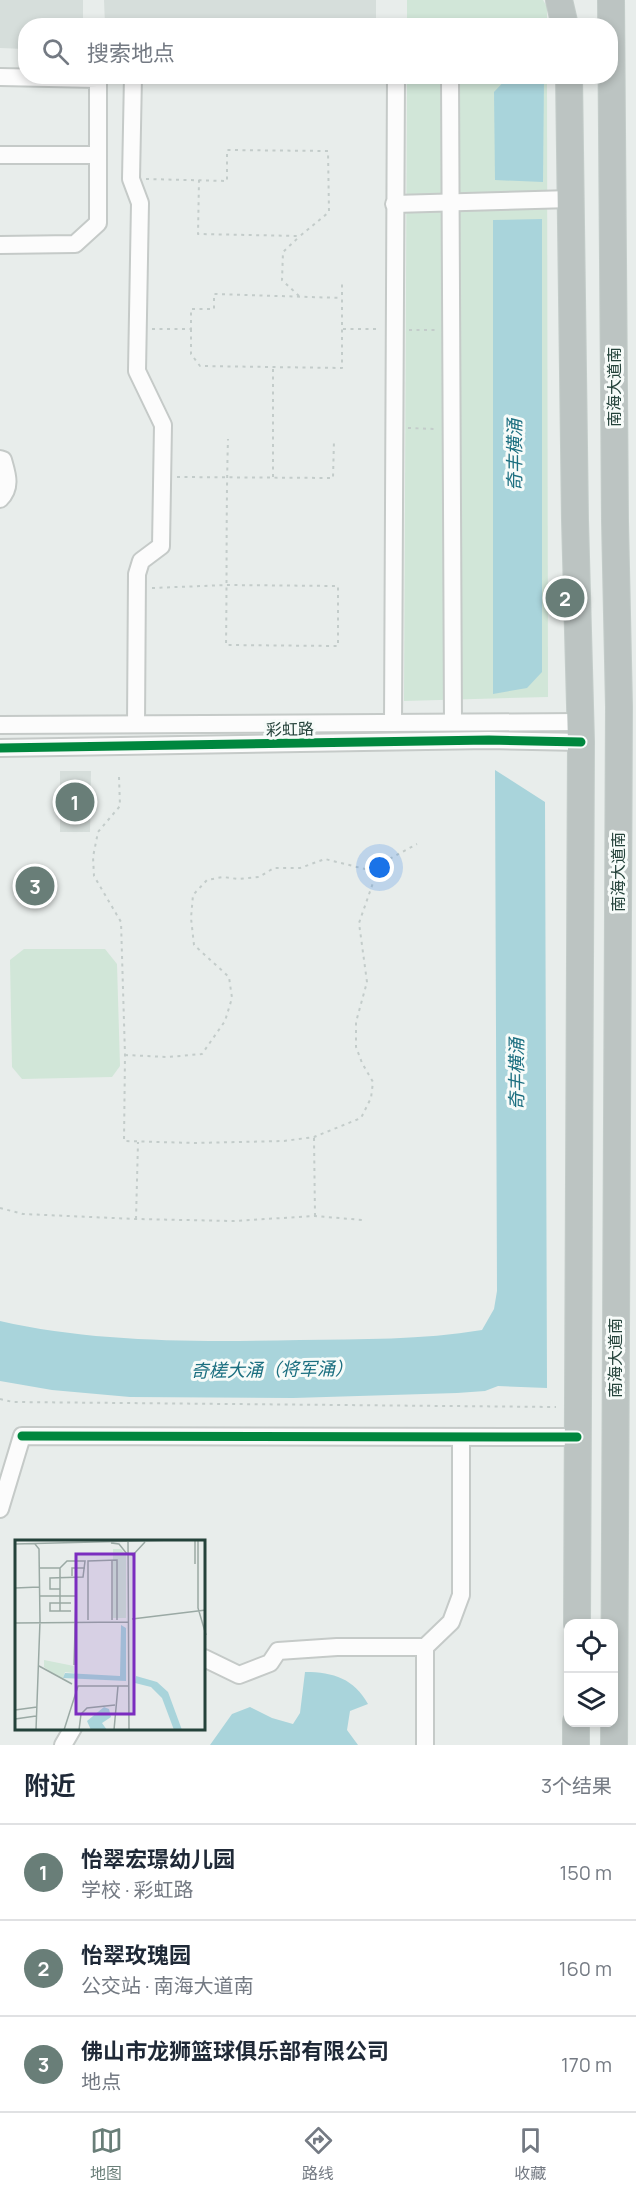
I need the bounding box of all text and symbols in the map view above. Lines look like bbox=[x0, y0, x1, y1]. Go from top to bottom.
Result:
search box bbox=[18, 18, 618, 84]
icon: search bbox=[39, 35, 72, 68]
text: 搜索地点 bbox=[87, 38, 175, 68]
street label: 南海大道南 bbox=[603, 347, 625, 427]
water label: 奇丰横涌 bbox=[502, 417, 526, 491]
pin: 2 bbox=[546, 576, 584, 620]
street label: 彩虹路 bbox=[266, 718, 314, 740]
pin: 1 bbox=[56, 780, 94, 824]
street label: 南海大道南 bbox=[607, 832, 629, 912]
your location bbox=[365, 853, 394, 882]
pin: 3 bbox=[15, 864, 54, 908]
water label: 奇丰横涌 bbox=[504, 1036, 528, 1110]
street label: 南海大道南 bbox=[604, 1318, 626, 1398]
water label: 奇槎大涌（将军涌） bbox=[191, 1356, 353, 1382]
inset map bbox=[15, 1540, 206, 1730]
map controls bbox=[564, 1619, 618, 1727]
button: locate bbox=[564, 1619, 618, 1673]
button: layers bbox=[564, 1673, 618, 1727]
text: 附近 bbox=[24, 1767, 76, 1803]
text: 3个结果 bbox=[541, 1772, 612, 1799]
text: 怡翠宏璟幼儿园 bbox=[81, 1844, 235, 1874]
text: 1 bbox=[39, 1859, 48, 1886]
text: 150 m bbox=[559, 1859, 612, 1886]
text: 学校 · 彩虹路 bbox=[81, 1876, 194, 1903]
text: 怡翠玫瑰园 bbox=[81, 1940, 191, 1970]
text: 2 bbox=[38, 1955, 49, 1982]
text: 160 m bbox=[559, 1955, 612, 1982]
text: 公交站 · 南海大道南 bbox=[81, 1972, 254, 1999]
text: 佛山市龙狮篮球俱乐部有限公司 bbox=[81, 2036, 389, 2066]
text: 3 bbox=[38, 2051, 49, 2078]
text: 170 m bbox=[561, 2051, 612, 2078]
text: 地点 bbox=[81, 2068, 121, 2095]
tab: 地图 bbox=[90, 2124, 123, 2184]
tab: 路线 bbox=[302, 2124, 335, 2184]
tab: 收藏 bbox=[514, 2124, 547, 2184]

